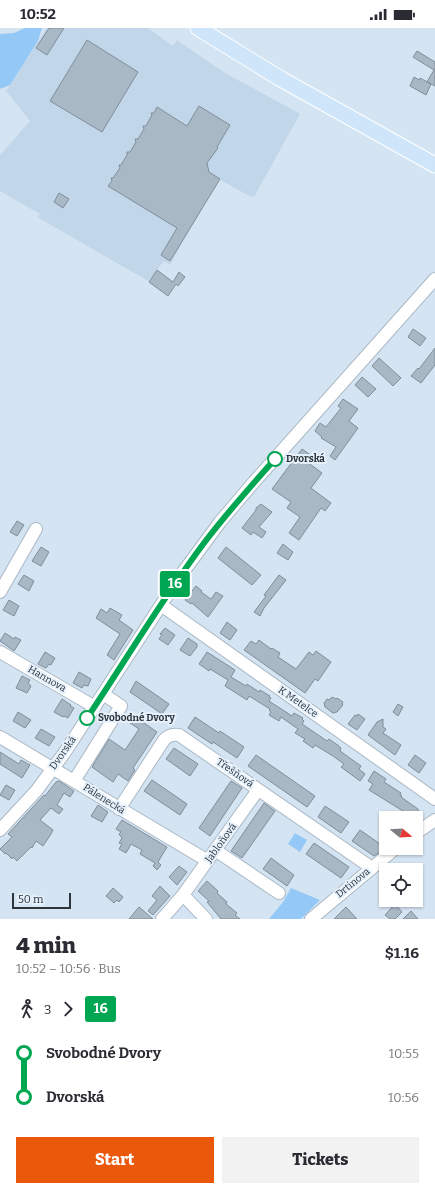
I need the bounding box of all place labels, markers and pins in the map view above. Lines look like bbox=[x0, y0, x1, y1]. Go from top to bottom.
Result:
marker: Dvorská bbox=[267, 451, 283, 467]
place label: Dvorská bbox=[286, 452, 325, 465]
marker: Svobodné Dvory bbox=[79, 710, 95, 726]
place label: Svobodné Dvory bbox=[98, 711, 175, 724]

